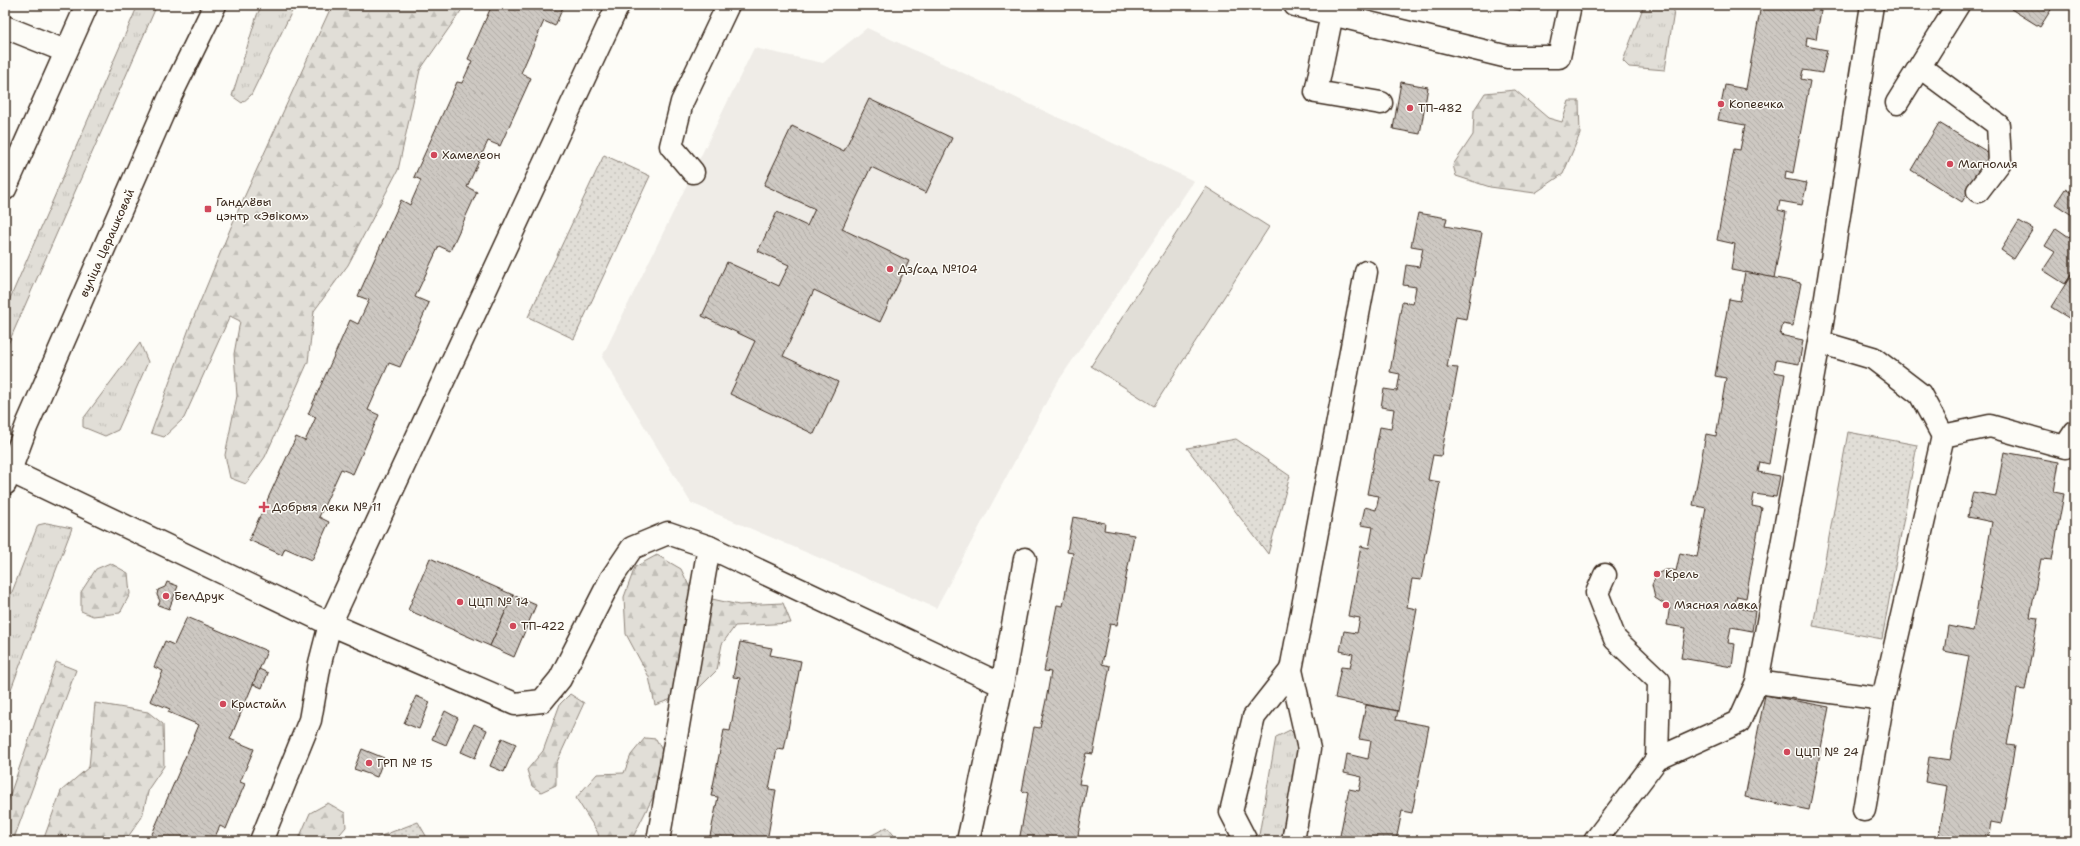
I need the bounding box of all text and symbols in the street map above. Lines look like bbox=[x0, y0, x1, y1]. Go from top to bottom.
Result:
place label: Копеечка bbox=[1729, 96, 1784, 112]
marker: Копеечка bbox=[1716, 99, 1726, 109]
place label: ТП-482 bbox=[1418, 100, 1462, 116]
marker: ТП-482 bbox=[1405, 103, 1415, 113]
place label: Хамелеон bbox=[442, 147, 501, 163]
marker: Хамелеон bbox=[429, 150, 439, 160]
place label: Магнолия bbox=[1958, 156, 2018, 172]
marker: Магнолия bbox=[1945, 159, 1955, 169]
street label: вуліца Церашковай bbox=[76, 186, 138, 300]
place label: Гандлёвы цэнтр «Эвіком» bbox=[216, 194, 309, 224]
marker: Гандлёвы цэнтр «Эвіком» bbox=[203, 204, 213, 214]
place label: Дз/сад №104 bbox=[898, 261, 978, 277]
marker: Дз/сад №104 bbox=[885, 264, 895, 274]
place label: Добрыя леки № 11 bbox=[272, 499, 381, 515]
marker: Добрыя леки № 11 bbox=[259, 502, 269, 512]
place label: Крель bbox=[1665, 566, 1699, 582]
marker: Крель bbox=[1652, 569, 1662, 579]
place label: БелДрук bbox=[174, 588, 225, 604]
marker: БелДрук bbox=[161, 591, 171, 601]
place label: ЦЦП № 14 bbox=[468, 594, 529, 610]
marker: ЦЦП № 14 bbox=[455, 597, 465, 607]
place label: Мясная лавка bbox=[1674, 597, 1758, 613]
marker: Мясная лавка bbox=[1661, 600, 1671, 610]
place label: ТП-422 bbox=[521, 618, 565, 634]
marker: ТП-422 bbox=[508, 621, 518, 631]
place label: Кристайл bbox=[231, 696, 287, 712]
marker: Кристайл bbox=[218, 699, 228, 709]
place label: ЦЦП № 24 bbox=[1795, 744, 1859, 760]
marker: ЦЦП № 24 bbox=[1782, 747, 1792, 757]
place label: ГРП № 15 bbox=[377, 755, 433, 771]
marker: ГРП № 15 bbox=[364, 758, 374, 768]

